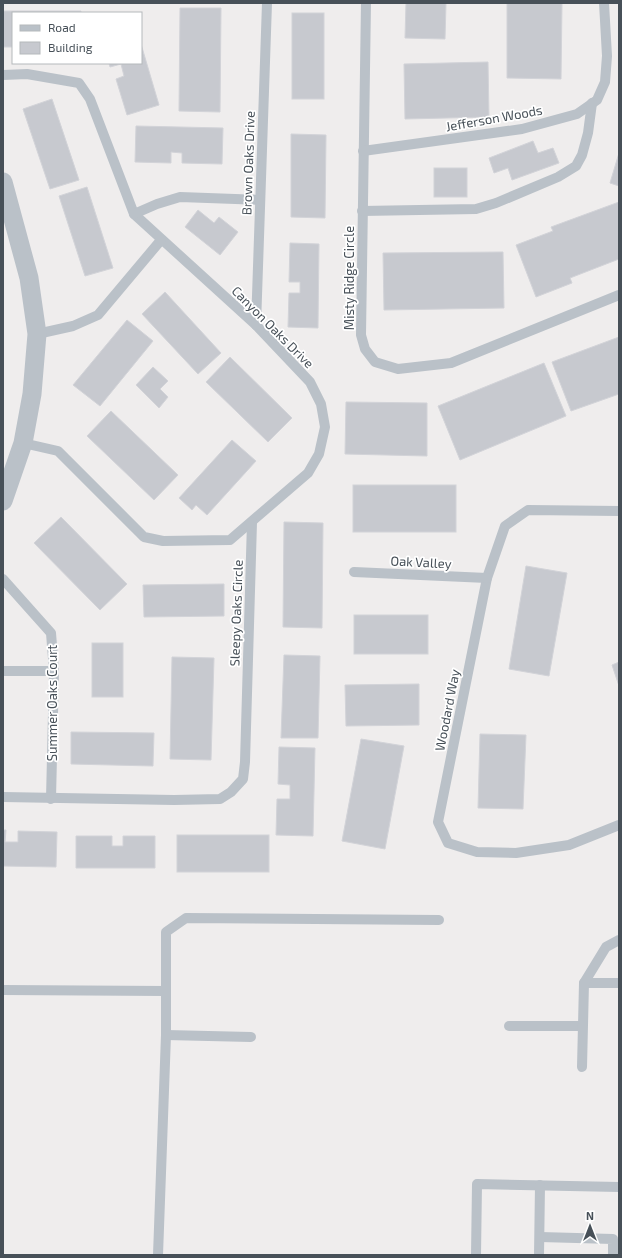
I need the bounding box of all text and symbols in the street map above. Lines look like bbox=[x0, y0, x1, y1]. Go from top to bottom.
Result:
legend bbox=[12, 12, 142, 64]
text: Road bbox=[48, 20, 76, 34]
text: Building bbox=[48, 40, 93, 54]
street label: Jefferson Woods bbox=[444, 102, 544, 134]
street label: Brown Oaks Drive bbox=[238, 111, 258, 215]
street label: Misty Ridge Circle bbox=[341, 226, 357, 330]
street label: Canyon Oaks Drive bbox=[229, 283, 317, 371]
street label: Oak Valley bbox=[390, 552, 452, 572]
street label: Sleepy Oaks Circle bbox=[226, 559, 246, 667]
street label: Summer Oaks Court bbox=[44, 645, 60, 761]
street label: Woodard Way bbox=[431, 668, 463, 752]
north arrow bbox=[570, 1206, 610, 1246]
text: N bbox=[586, 1209, 594, 1222]

